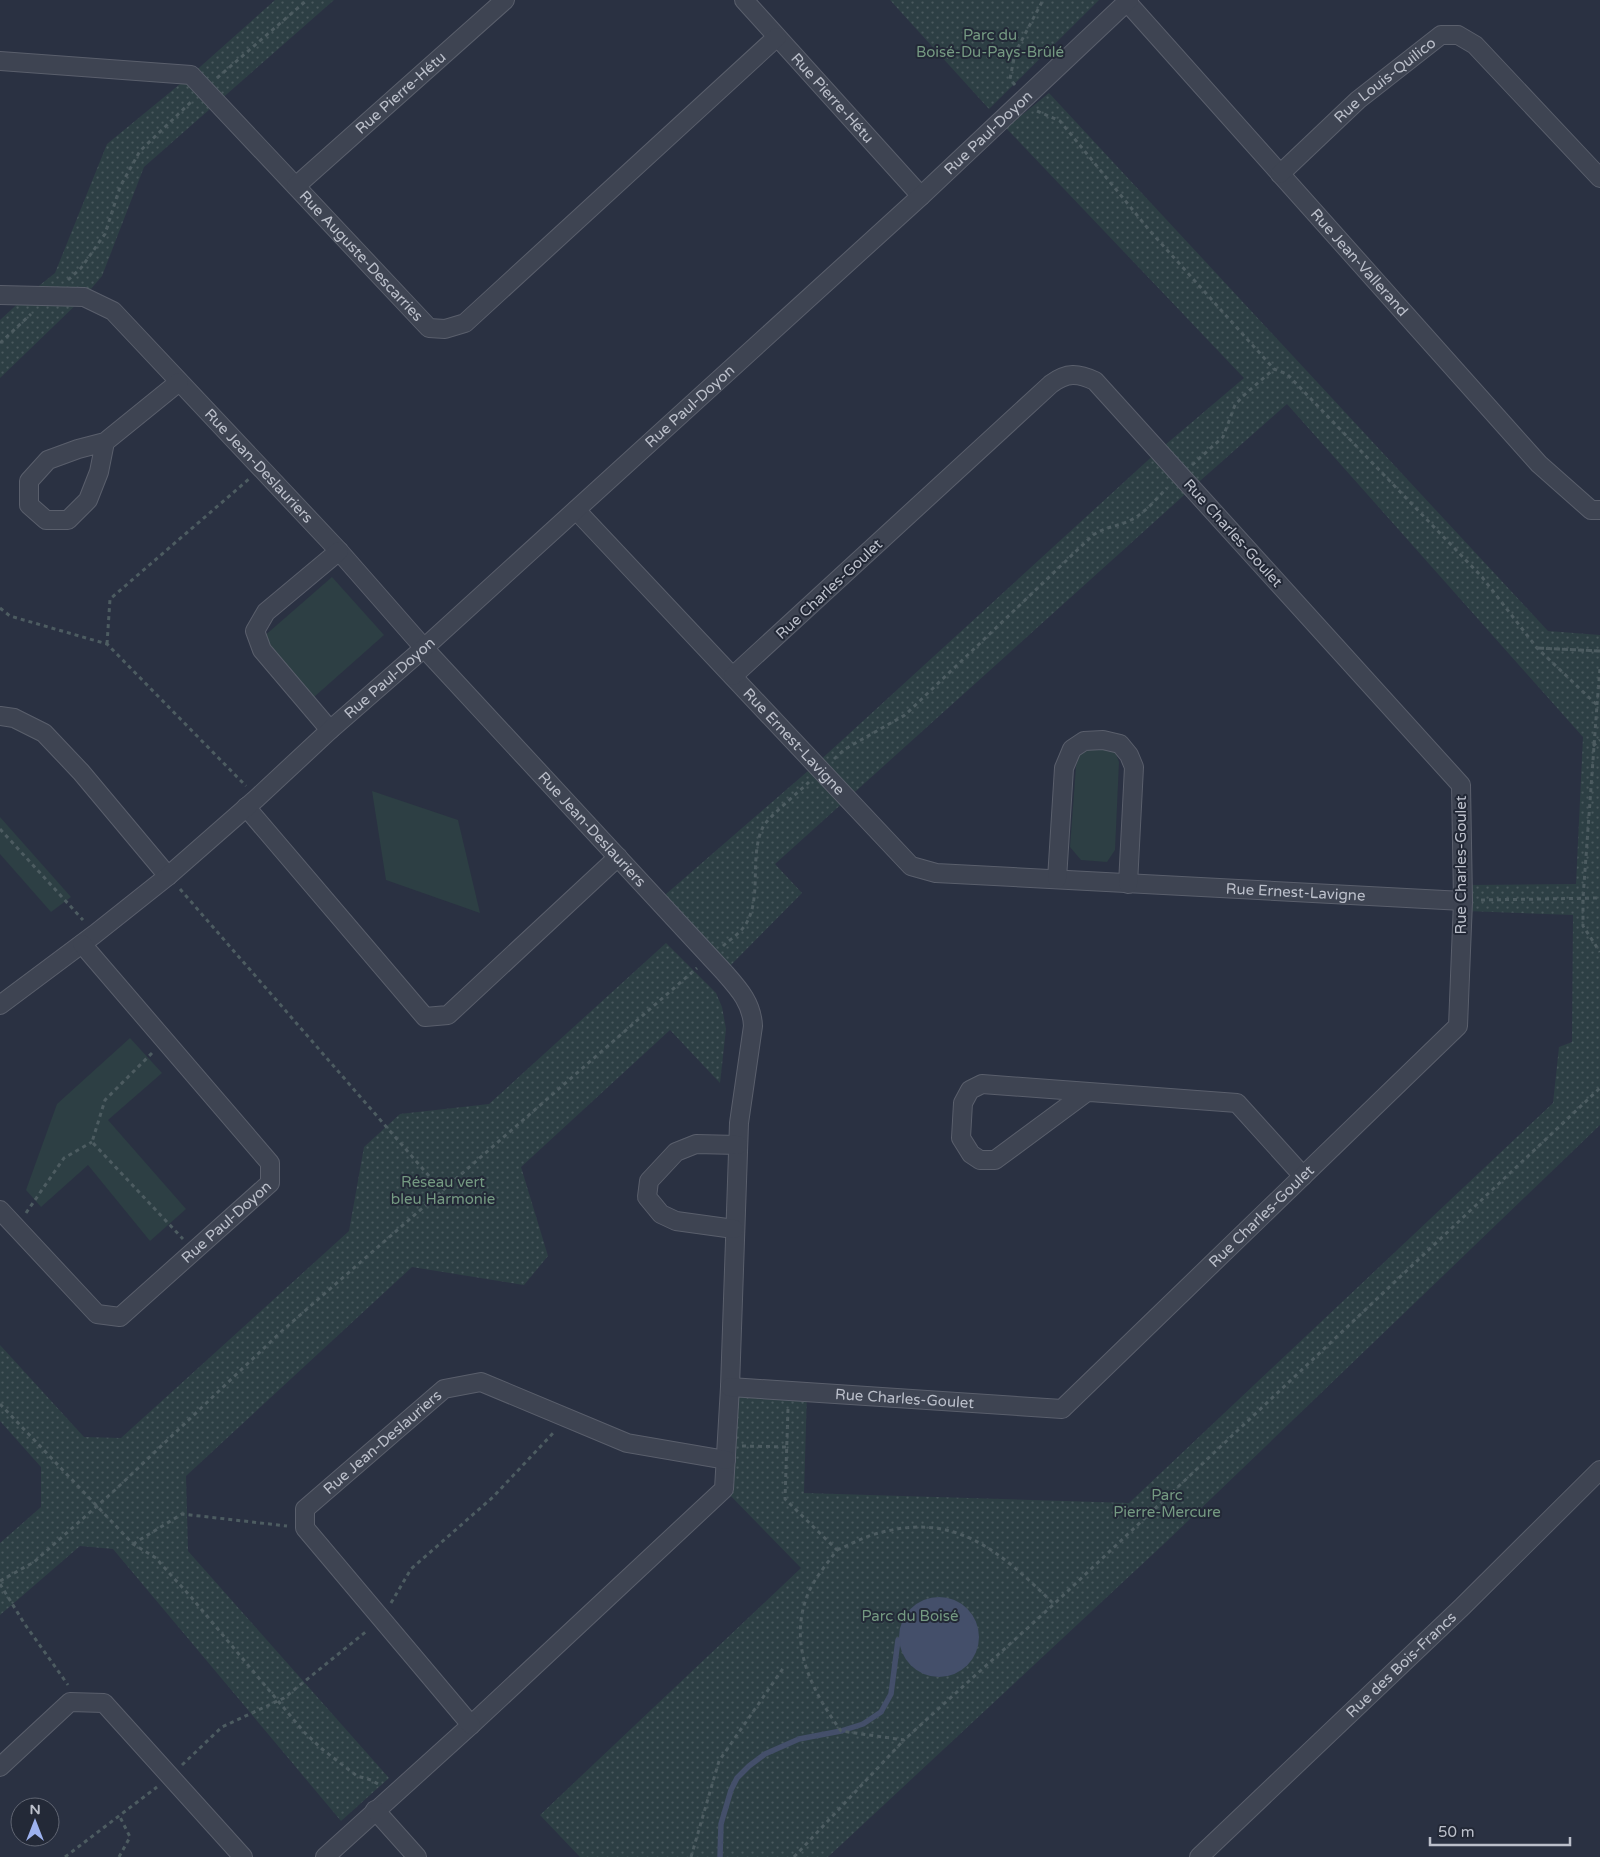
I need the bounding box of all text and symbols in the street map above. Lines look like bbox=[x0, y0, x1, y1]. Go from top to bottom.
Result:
park label: Parc du Boisé-Du-Pays-Brûlé bbox=[916, 26, 1064, 61]
street label: Rue Louis-Quilico bbox=[1330, 34, 1439, 127]
street label: Rue Pierre-Hétu bbox=[352, 48, 449, 138]
street label: Rue Pierre-Hétu bbox=[787, 49, 878, 147]
street label: Rue Paul-Doyon bbox=[940, 87, 1036, 178]
street label: Rue Auguste-Descarries bbox=[296, 187, 427, 325]
street label: Rue Jean-Vallerand bbox=[1307, 205, 1412, 320]
street label: Rue Paul-Doyon bbox=[641, 361, 738, 451]
street label: Rue Jean-Deslauriers bbox=[201, 405, 317, 527]
street label: Rue Charles-Goulet bbox=[1180, 475, 1286, 591]
street label: Rue Charles-Goulet bbox=[772, 535, 886, 643]
street label: Rue Paul-Doyon bbox=[340, 634, 439, 722]
street label: Rue Ernest-Lavigne bbox=[739, 684, 848, 799]
street label: Rue Jean-Deslauriers bbox=[534, 768, 650, 891]
street label: Rue Charles-Goulet bbox=[1452, 795, 1470, 935]
street label: Rue Ernest-Lavigne bbox=[1225, 879, 1366, 905]
street label: Rue Charles-Goulet bbox=[1205, 1161, 1318, 1271]
park label: Réseau vert bleu Harmonie bbox=[391, 1173, 495, 1208]
street label: Rue Paul-Doyon bbox=[178, 1177, 275, 1267]
street label: Rue Charles-Goulet bbox=[835, 1385, 975, 1412]
street label: Rue Jean-Deslauriers bbox=[320, 1386, 445, 1498]
park label: Parc Pierre-Mercure bbox=[1113, 1486, 1221, 1521]
park label: Parc du Boisé bbox=[862, 1607, 958, 1625]
street label: Rue des Bois-Francs bbox=[1342, 1608, 1460, 1721]
north arrow bbox=[10, 1797, 60, 1847]
text: N bbox=[29, 1801, 41, 1818]
scale bar bbox=[1430, 1814, 1570, 1846]
text: 50 m bbox=[1438, 1823, 1475, 1841]

